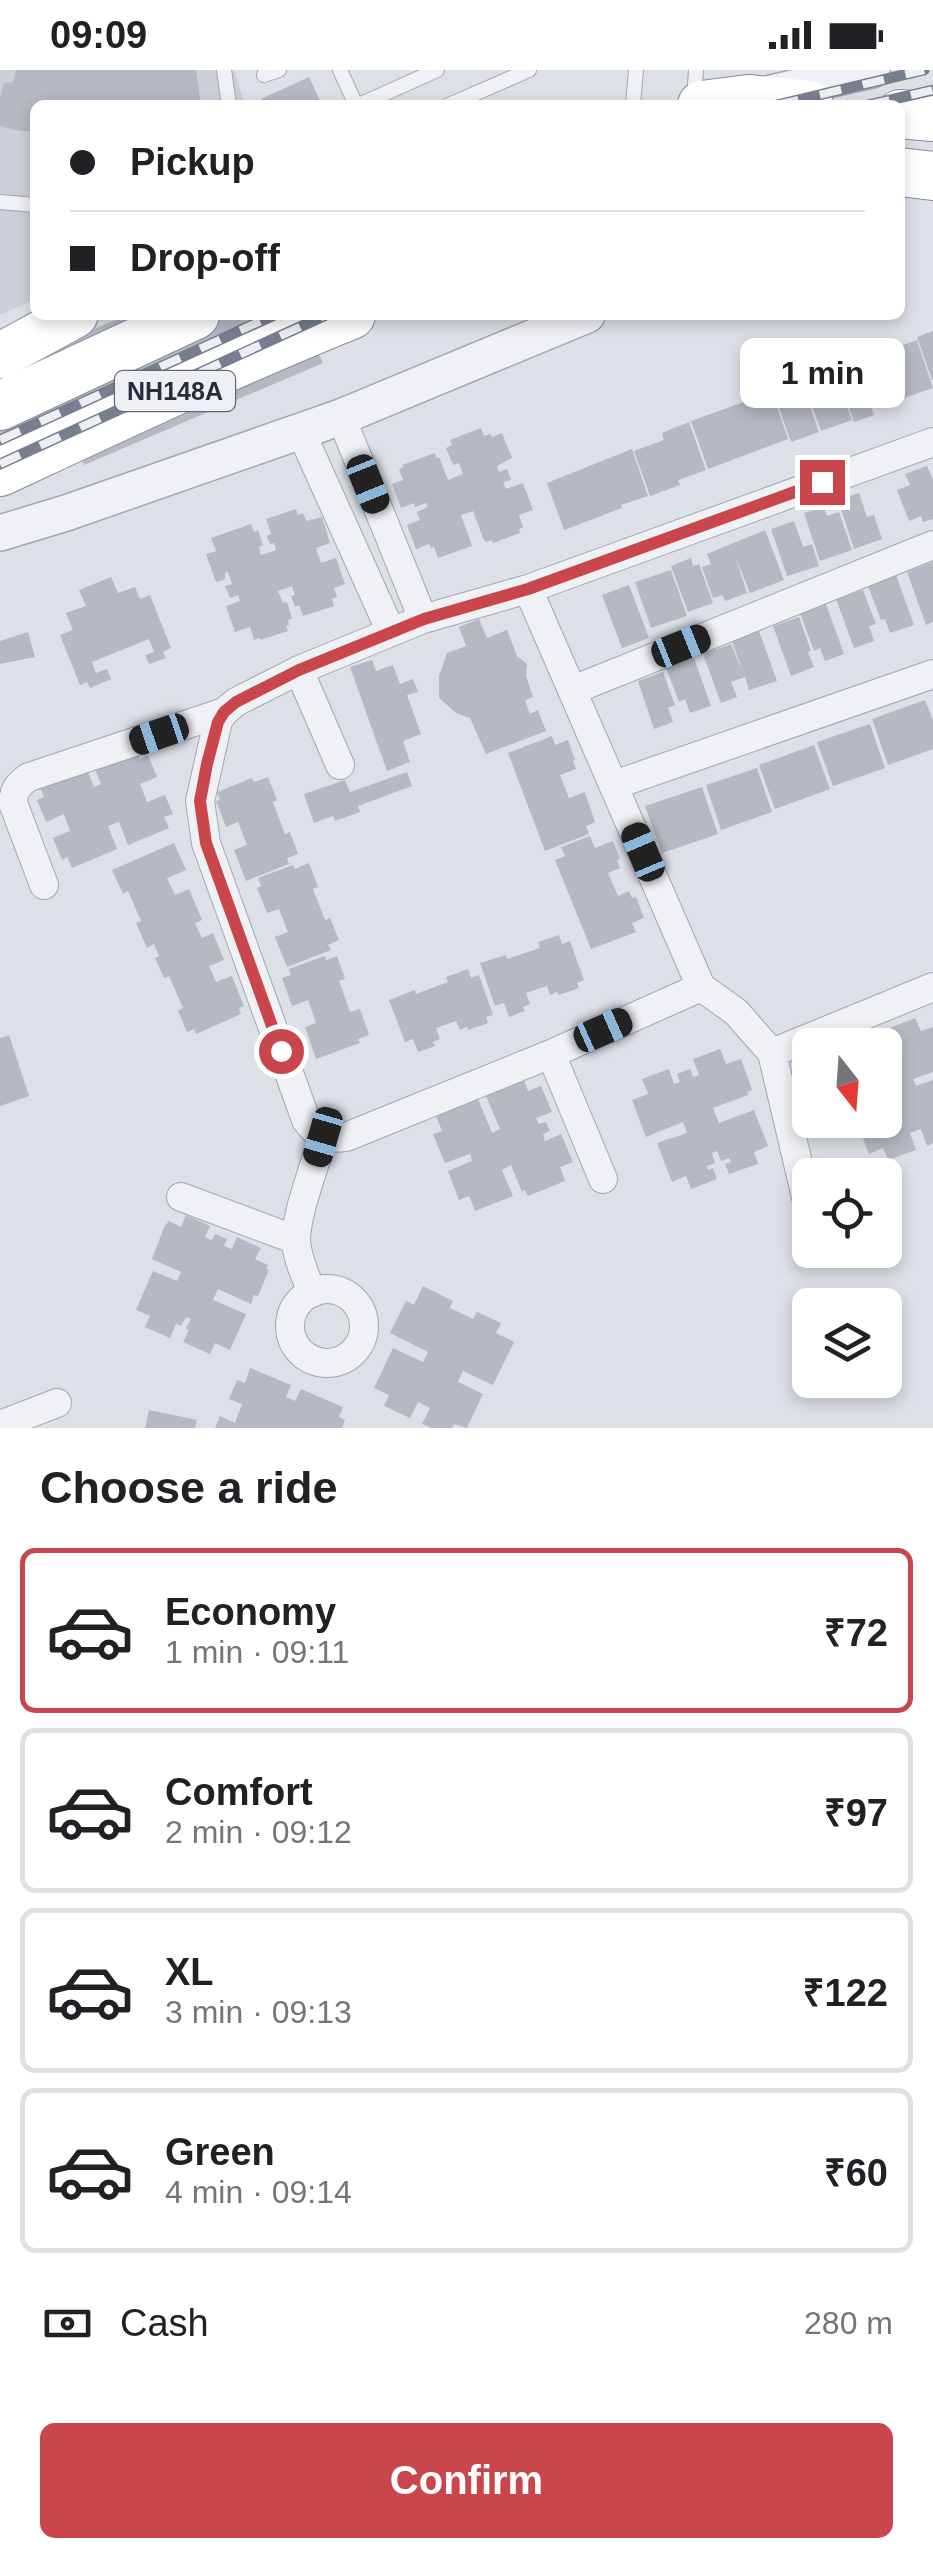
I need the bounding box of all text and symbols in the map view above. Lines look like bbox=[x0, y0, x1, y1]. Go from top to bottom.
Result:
text: 09:09 bbox=[50, 14, 147, 56]
text: Pickup bbox=[130, 141, 255, 183]
text: Drop-off bbox=[130, 237, 280, 279]
callout: 1 min bbox=[740, 337, 904, 407]
text: 1 min bbox=[781, 355, 864, 391]
road number: NH148A bbox=[115, 371, 235, 411]
car bbox=[343, 451, 393, 517]
route end bbox=[800, 460, 845, 505]
car bbox=[648, 621, 714, 671]
car bbox=[126, 710, 192, 758]
car bbox=[617, 819, 669, 885]
car bbox=[569, 1004, 637, 1056]
north arrow bbox=[792, 1028, 902, 1138]
map controls bbox=[792, 1028, 902, 1398]
route start bbox=[259, 1029, 304, 1074]
car bbox=[300, 1104, 346, 1170]
button: locate bbox=[792, 1158, 902, 1268]
button: layers bbox=[792, 1288, 902, 1398]
text: Choose a ride bbox=[40, 1462, 338, 1513]
icon: car bbox=[45, 1586, 135, 1676]
text: Economy bbox=[165, 1591, 336, 1633]
text: ₹72 bbox=[824, 1612, 888, 1654]
text: 1 min · 09:11 bbox=[165, 1634, 349, 1670]
icon: car bbox=[45, 1766, 135, 1856]
text: Comfort bbox=[165, 1771, 313, 1813]
text: ₹97 bbox=[824, 1792, 888, 1834]
text: 2 min · 09:12 bbox=[165, 1814, 352, 1850]
icon: car bbox=[45, 1946, 135, 2036]
text: XL bbox=[165, 1951, 214, 1993]
text: ₹122 bbox=[803, 1972, 888, 2014]
text: 3 min · 09:13 bbox=[165, 1994, 352, 2030]
icon: car bbox=[45, 2126, 135, 2216]
text: Green bbox=[165, 2131, 275, 2173]
text: ₹60 bbox=[824, 2152, 888, 2194]
text: 4 min · 09:14 bbox=[165, 2174, 352, 2210]
icon: cash bbox=[40, 2296, 95, 2351]
text: Cash bbox=[120, 2302, 209, 2344]
text: 280 m bbox=[804, 2305, 893, 2341]
button: Confirm bbox=[40, 2423, 893, 2538]

